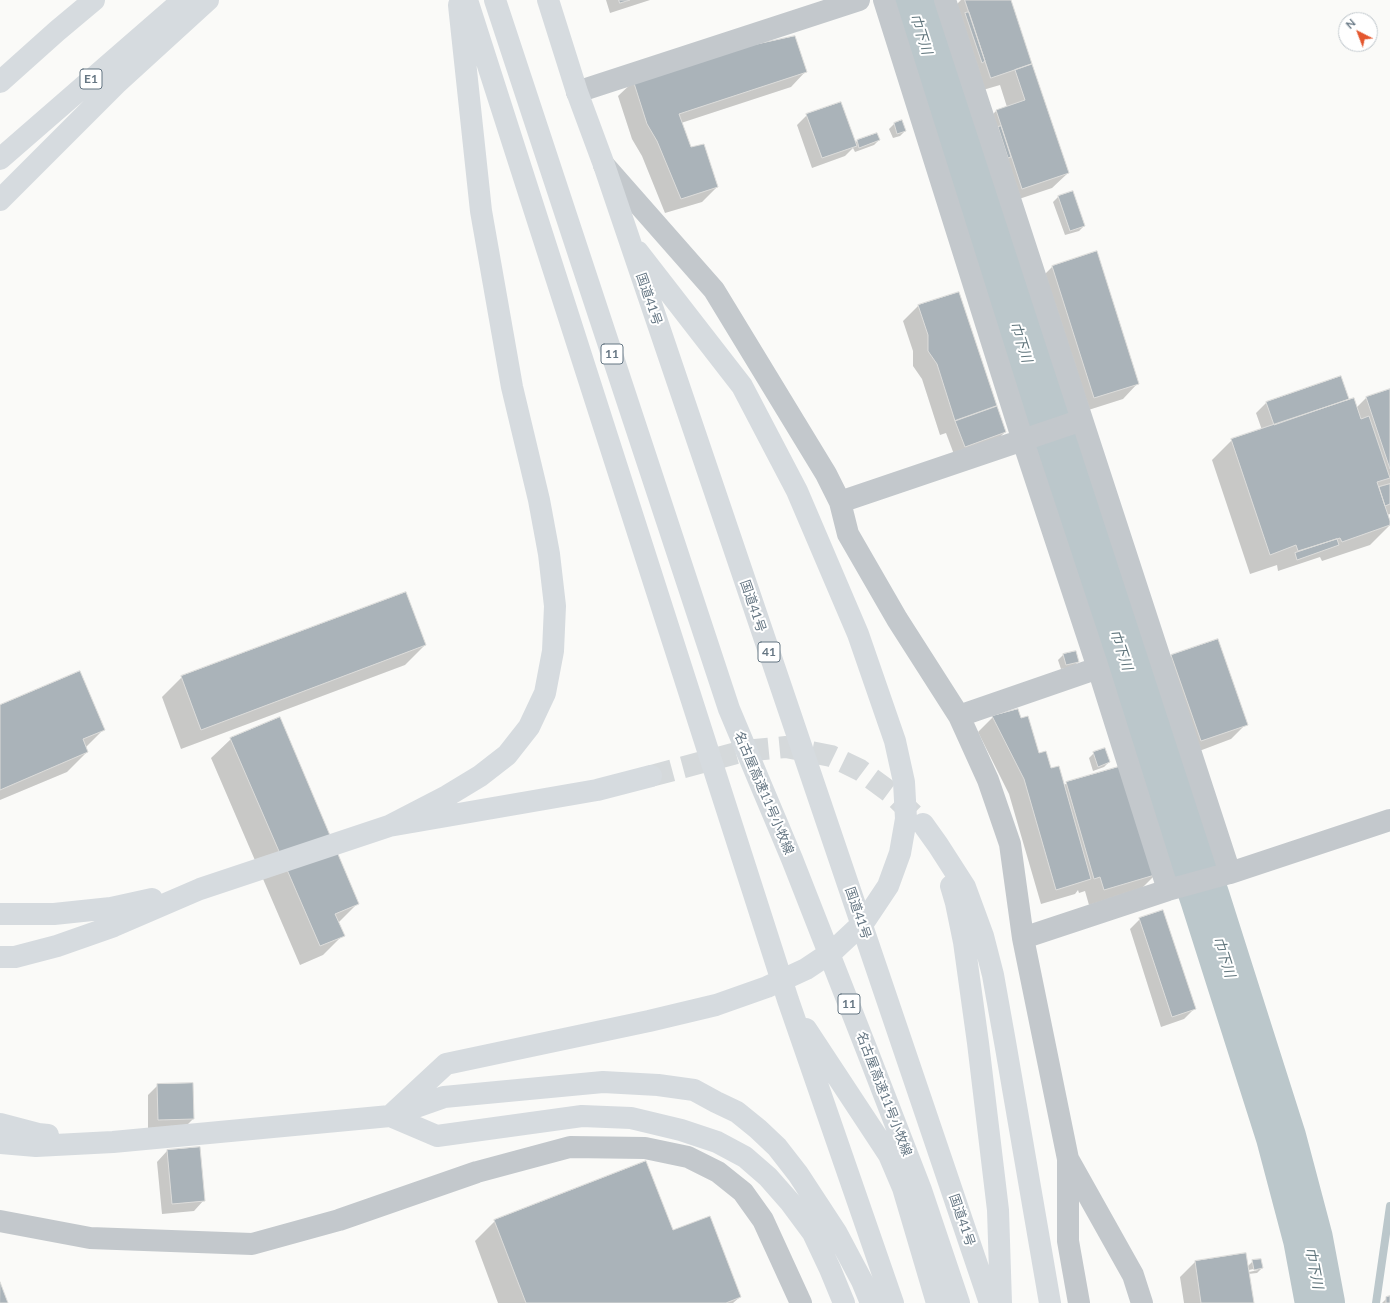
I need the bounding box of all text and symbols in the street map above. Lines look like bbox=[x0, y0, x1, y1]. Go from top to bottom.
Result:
water label: 巾下川 bbox=[907, 11, 935, 57]
north arrow bbox=[1338, 12, 1378, 52]
text: N bbox=[1343, 16, 1358, 31]
road number: E1 bbox=[80, 69, 102, 89]
street label: 国道41号 bbox=[633, 271, 665, 327]
water label: 巾下川 bbox=[1007, 319, 1035, 365]
road number: 11 bbox=[601, 344, 623, 364]
street label: 国道41号 bbox=[737, 578, 769, 634]
water label: 巾下川 bbox=[1106, 627, 1136, 673]
road number: 41 bbox=[758, 642, 780, 662]
street label: 名古屋高速11号小牧線 bbox=[731, 729, 797, 857]
street label: 国道41号 bbox=[842, 885, 874, 941]
water label: 巾下川 bbox=[1210, 934, 1238, 980]
road number: 11 bbox=[838, 994, 860, 1014]
street label: 名古屋高速11号小牧線 bbox=[853, 1030, 915, 1158]
street label: 国道41号 bbox=[946, 1192, 978, 1248]
water label: 巾下川 bbox=[1302, 1246, 1326, 1290]

